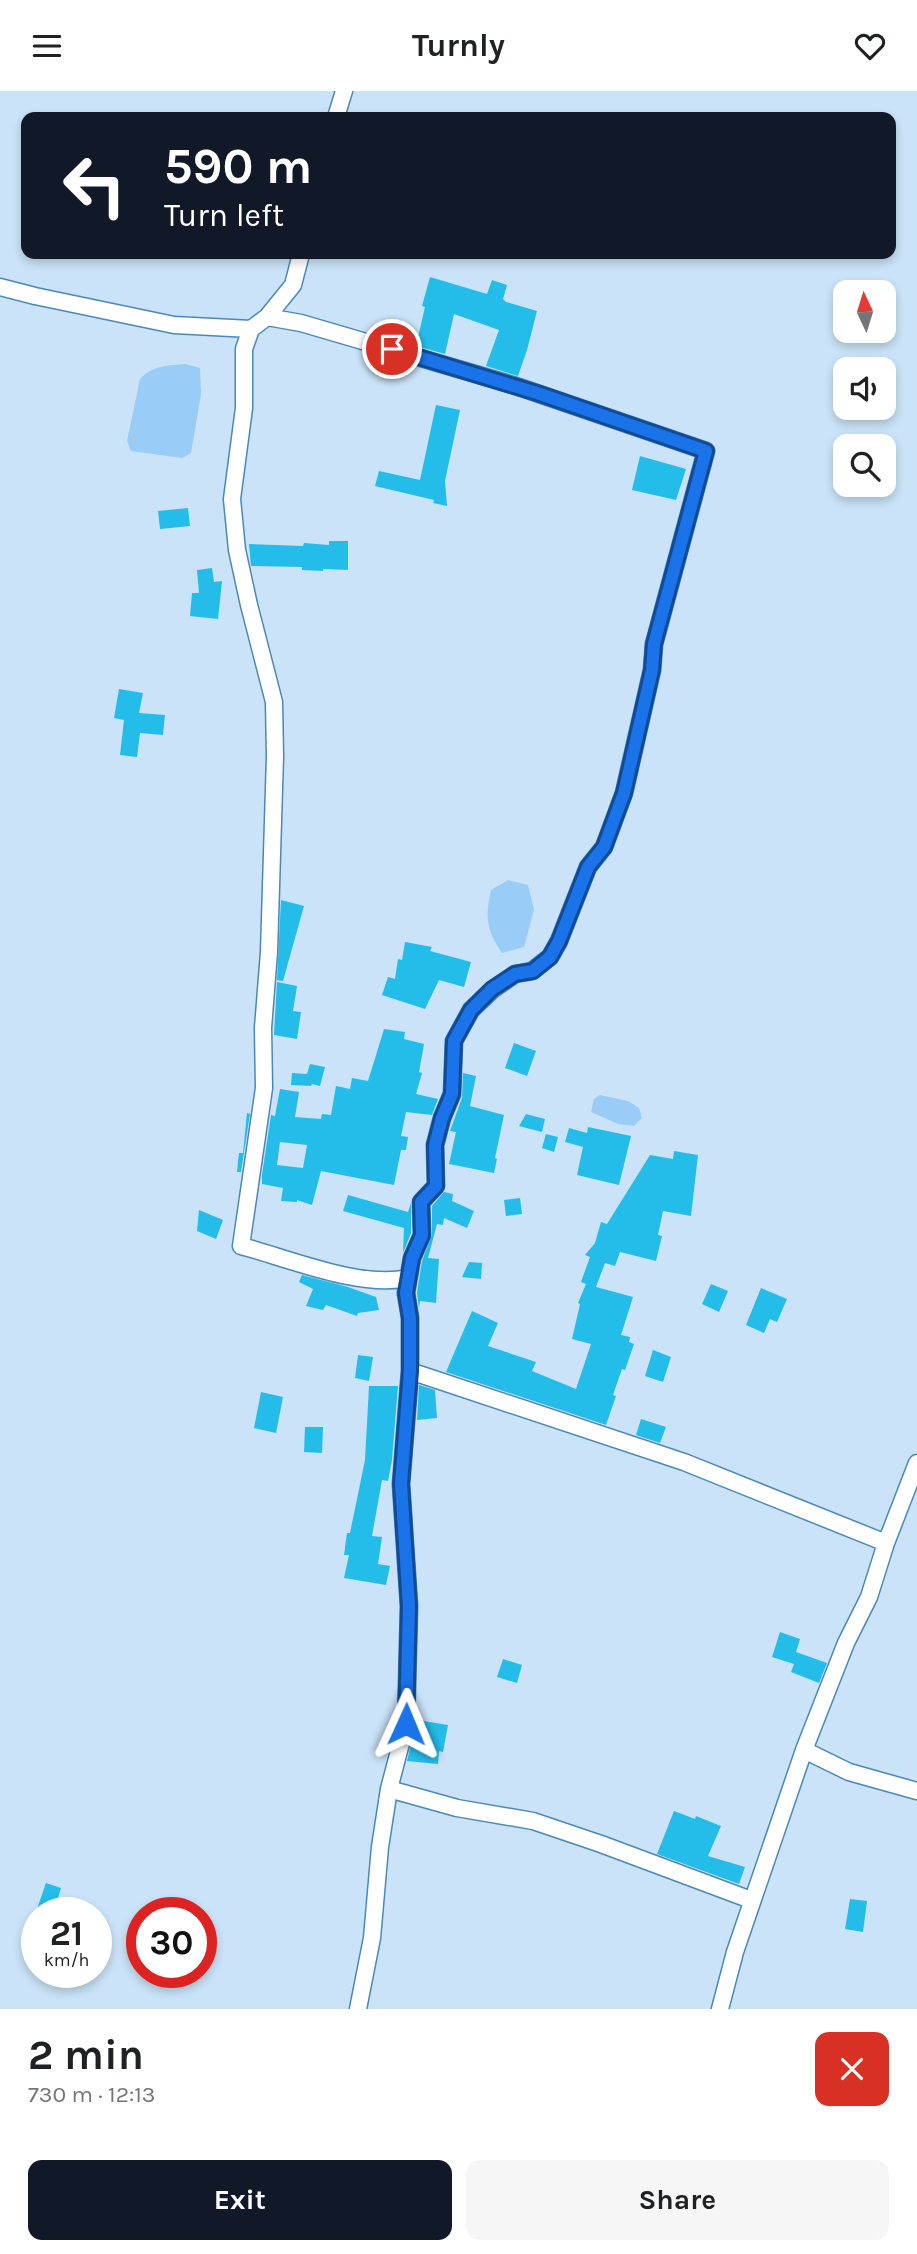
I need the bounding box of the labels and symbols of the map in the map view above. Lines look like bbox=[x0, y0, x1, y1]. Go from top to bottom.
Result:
north arrow bbox=[833, 280, 896, 343]
pin bbox=[362, 319, 422, 379]
position arrow bbox=[369, 1687, 443, 1761]
speed limit sign: 30 bbox=[126, 1897, 217, 1988]

